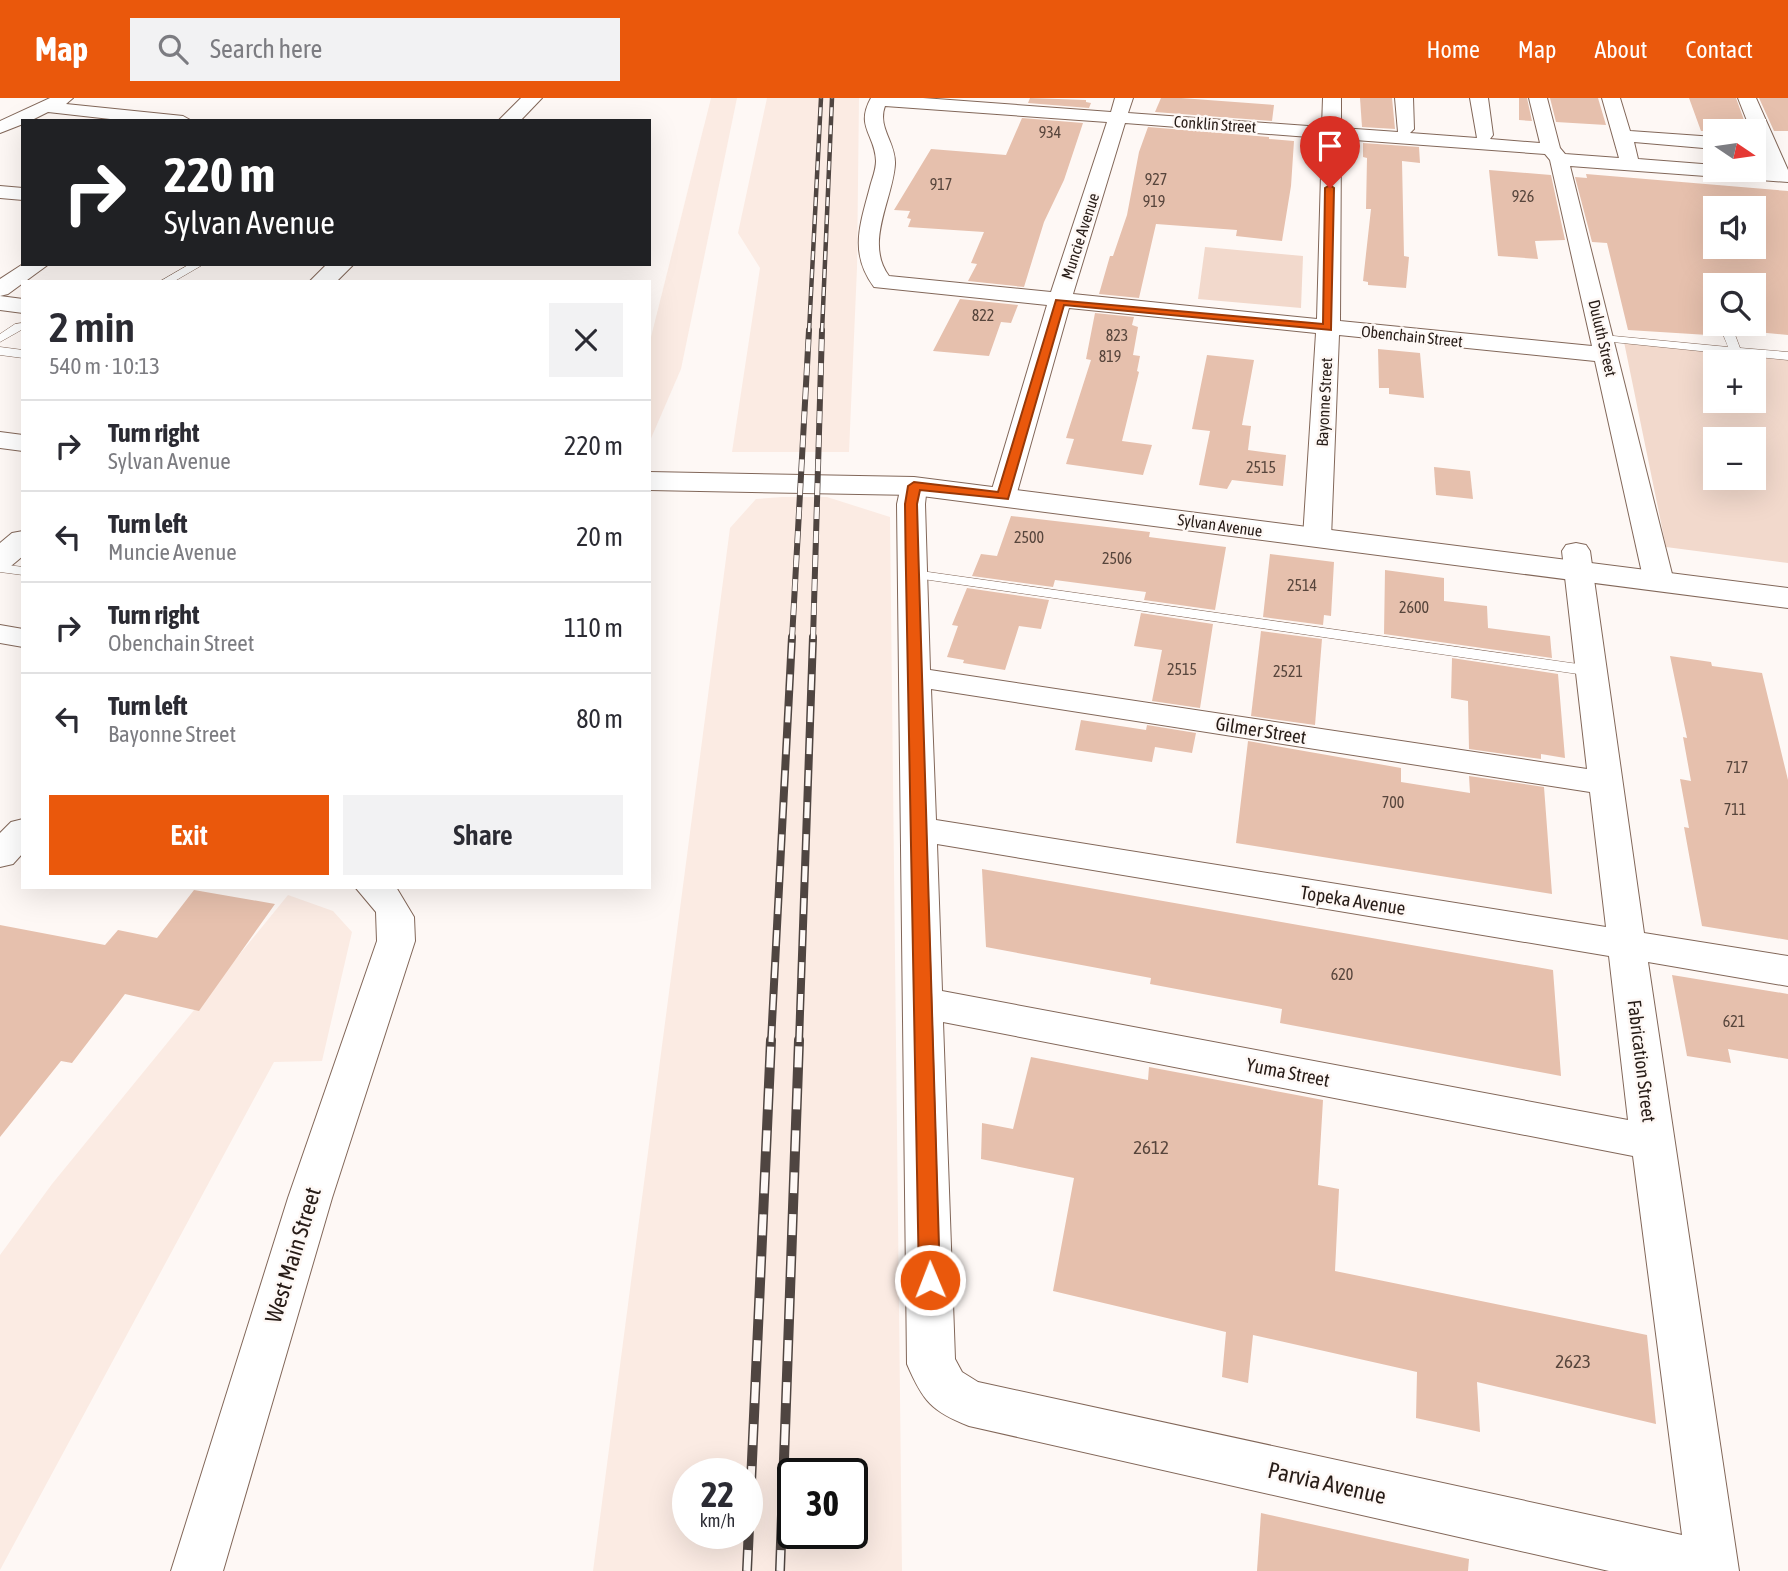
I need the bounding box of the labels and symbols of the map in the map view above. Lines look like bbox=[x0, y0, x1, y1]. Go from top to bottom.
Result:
street label: Conklin Street bbox=[1173, 112, 1257, 136]
pin bbox=[1300, 116, 1360, 188]
north arrow bbox=[1703, 119, 1766, 182]
house number: 934 bbox=[1039, 123, 1061, 141]
house number: 927 bbox=[1145, 170, 1167, 188]
house number: 917 bbox=[930, 175, 952, 193]
house number: 926 bbox=[1512, 187, 1534, 205]
street label: Muncie Avenue bbox=[1058, 191, 1102, 281]
house number: 919 bbox=[1143, 192, 1165, 210]
street label: Duluth Street bbox=[1585, 298, 1621, 379]
house number: 822 bbox=[972, 306, 994, 324]
street label: Obenchain Street bbox=[1360, 322, 1464, 350]
house number: 823 bbox=[1106, 326, 1128, 344]
house number: 819 bbox=[1099, 347, 1121, 365]
street label: Bayonne Street bbox=[1313, 357, 1336, 447]
house number: 2515 bbox=[1246, 458, 1276, 476]
street label: Sylvan Avenue bbox=[1176, 510, 1264, 541]
house number: 2500 bbox=[1014, 528, 1044, 546]
house number: 2506 bbox=[1102, 549, 1132, 567]
house number: 2514 bbox=[1287, 576, 1317, 594]
house number: 2600 bbox=[1399, 598, 1429, 616]
house number: 2515 bbox=[1167, 660, 1197, 678]
house number: 2521 bbox=[1273, 662, 1303, 680]
street label: Gilmer Street bbox=[1214, 712, 1308, 748]
house number: 717 bbox=[1726, 758, 1748, 776]
house number: 700 bbox=[1382, 793, 1404, 811]
house number: 711 bbox=[1724, 800, 1746, 818]
street label: Topeka Avenue bbox=[1299, 881, 1407, 919]
house number: 620 bbox=[1331, 965, 1353, 983]
street label: Fabrication Street bbox=[1624, 999, 1660, 1123]
house number: 621 bbox=[1723, 1012, 1745, 1030]
street label: Yuma Street bbox=[1244, 1053, 1332, 1091]
house number: 2612 bbox=[1133, 1136, 1169, 1158]
street label: West Main Street bbox=[260, 1184, 326, 1326]
position arrow bbox=[893, 1243, 967, 1317]
house number: 2623 bbox=[1555, 1350, 1591, 1372]
street label: Parvia Avenue bbox=[1265, 1457, 1389, 1509]
speed limit sign: 30 bbox=[777, 1458, 868, 1549]

